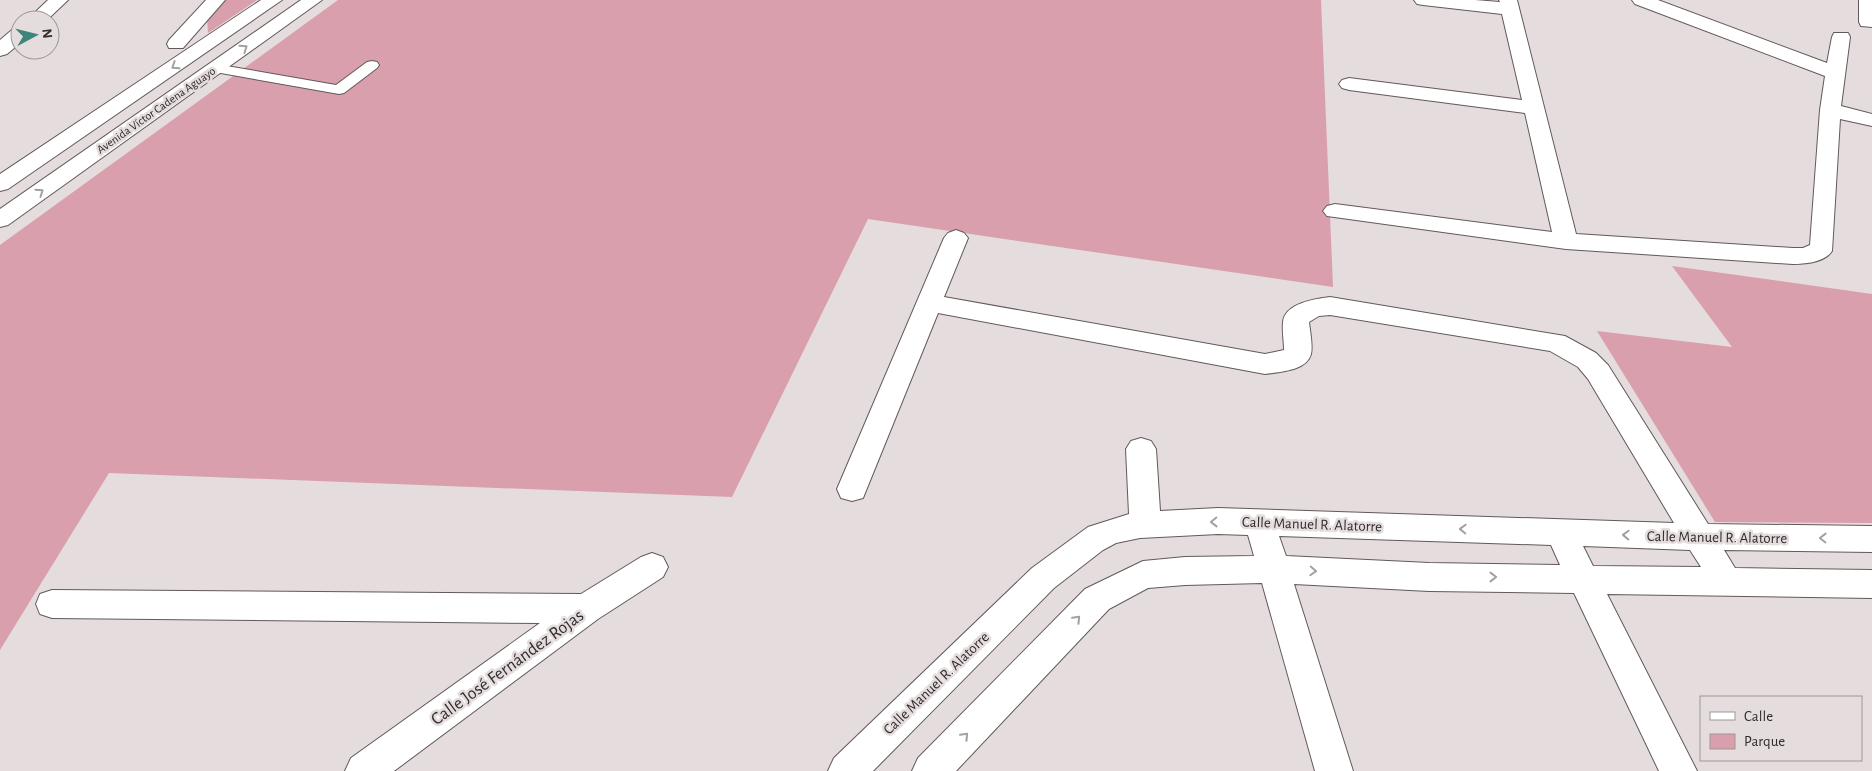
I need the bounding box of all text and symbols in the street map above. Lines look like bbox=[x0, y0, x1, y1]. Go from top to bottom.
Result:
north arrow bbox=[10, 10, 60, 60]
text: N bbox=[39, 28, 54, 39]
one-way arrow bbox=[239, 45, 248, 54]
one-way arrow bbox=[171, 60, 180, 70]
street label: Avenida Víctor Cadena Aguayo bbox=[94, 64, 218, 156]
one-way arrow bbox=[34, 189, 44, 198]
street label: Calle Manuel R. Alatorre bbox=[1242, 515, 1382, 534]
one-way arrow bbox=[1209, 516, 1217, 527]
one-way arrow bbox=[1459, 524, 1467, 535]
one-way arrow bbox=[1622, 529, 1630, 540]
street label: Calle Manuel R. Alatorre bbox=[1647, 529, 1787, 546]
one-way arrow bbox=[1819, 533, 1827, 543]
one-way arrow bbox=[1309, 565, 1317, 576]
one-way arrow bbox=[1489, 572, 1497, 582]
street label: Calle José Fernández Rojas bbox=[428, 607, 587, 729]
one-way arrow bbox=[1071, 615, 1080, 624]
street label: Calle Manuel R. Alatorre bbox=[881, 629, 992, 738]
legend bbox=[1700, 696, 1862, 761]
text: Calle bbox=[1744, 709, 1773, 724]
one-way arrow bbox=[959, 733, 968, 742]
text: Parque bbox=[1744, 734, 1785, 749]

